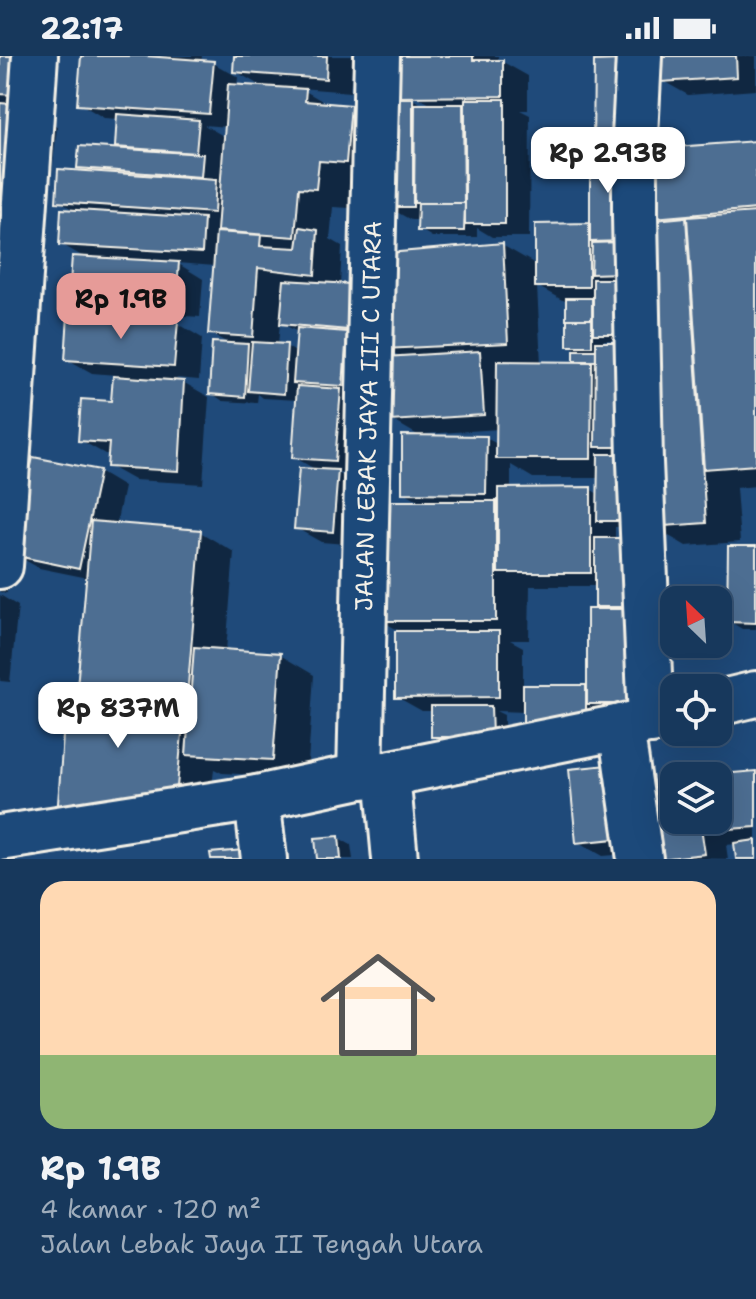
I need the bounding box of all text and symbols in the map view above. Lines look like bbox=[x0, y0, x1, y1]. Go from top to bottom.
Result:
text: 22:17 bbox=[40, 8, 123, 49]
pin: Rp 2.93B bbox=[525, 127, 691, 195]
text: Rp 2.93B bbox=[549, 135, 667, 170]
street label: JALAN LEBAK JAYA III C UTARA bbox=[348, 220, 389, 612]
pin: Rp 1.9B bbox=[47, 273, 195, 341]
text: Rp 1.9B bbox=[75, 281, 167, 316]
north arrow bbox=[660, 586, 732, 658]
map controls bbox=[660, 586, 732, 834]
button: locate bbox=[660, 674, 732, 746]
pin: Rp 837M bbox=[44, 682, 192, 750]
text: Rp 837M bbox=[56, 690, 180, 725]
button: layers bbox=[660, 762, 732, 834]
icon: home bbox=[306, 933, 450, 1077]
text: Rp 1.9B bbox=[40, 1145, 162, 1191]
text: 4 kamar · 120 m² bbox=[40, 1191, 261, 1226]
text: Jalan Lebak Jaya II Tengah Utara bbox=[40, 1226, 483, 1261]

